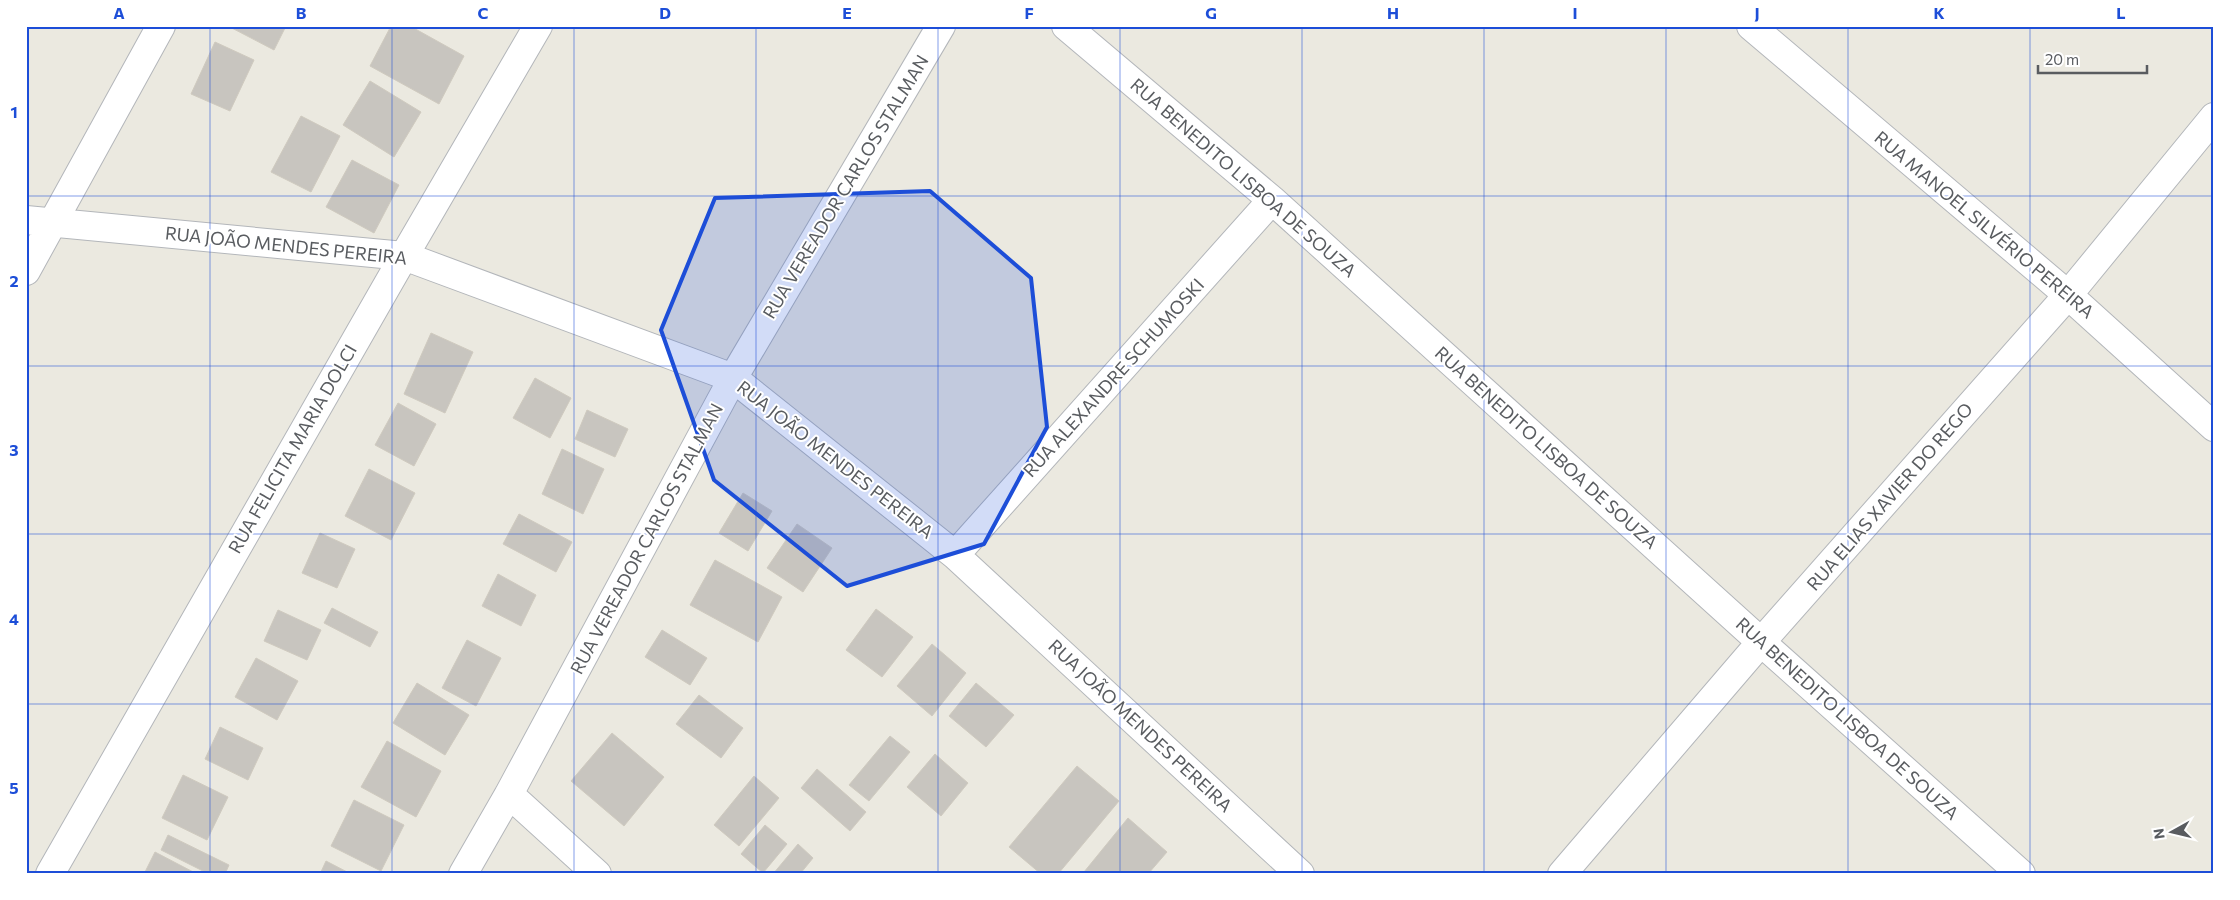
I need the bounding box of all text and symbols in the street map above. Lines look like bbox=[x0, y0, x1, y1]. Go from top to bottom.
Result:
text: A bbox=[113, 3, 125, 22]
text: B bbox=[296, 3, 307, 22]
text: C bbox=[478, 3, 489, 22]
text: D bbox=[659, 3, 671, 22]
text: E bbox=[842, 3, 852, 22]
text: F bbox=[1024, 3, 1034, 22]
text: G bbox=[1205, 3, 1217, 22]
text: H bbox=[1387, 3, 1399, 22]
text: I bbox=[1572, 3, 1578, 22]
text: J bbox=[1754, 3, 1760, 22]
text: K bbox=[1933, 3, 1945, 22]
text: L bbox=[2116, 3, 2126, 22]
scale bar bbox=[2038, 42, 2146, 74]
text: 20 m bbox=[2045, 50, 2079, 68]
street label: RUA VEREADOR CARLOS STALMAN bbox=[758, 51, 933, 322]
street label: RUA BENEDITO LISBOA DE SOUZA bbox=[1126, 73, 1361, 281]
text: 1 bbox=[10, 102, 18, 121]
street label: RUA MANOEL SILVÉRIO PEREIRA bbox=[1871, 126, 2099, 322]
street label: RUA JOÃO MENDES PEREIRA bbox=[164, 221, 408, 269]
text: 2 bbox=[9, 271, 19, 290]
street label: RUA ALEXANDRE SCHUMOSKI bbox=[1018, 273, 1208, 481]
street label: RUA FELICITA MARIA DOLCI bbox=[223, 340, 361, 557]
street label: RUA BENEDITO LISBOA DE SOUZA bbox=[1431, 341, 1663, 553]
street label: RUA JOÃO MENDES PEREIRA bbox=[733, 376, 938, 543]
street label: RUA ELIAS XAVIER DO REGO bbox=[1802, 398, 1977, 595]
street label: RUA VEREADOR CARLOS STALMAN bbox=[565, 399, 727, 678]
text: 3 bbox=[9, 440, 19, 459]
text: 4 bbox=[9, 609, 19, 628]
street label: RUA BENEDITO LISBOA DE SOUZA bbox=[1732, 612, 1964, 824]
street label: RUA JOÃO MENDES PEREIRA bbox=[1044, 634, 1237, 816]
text: 5 bbox=[9, 778, 19, 797]
north arrow bbox=[2148, 808, 2198, 858]
text: N bbox=[2149, 827, 2168, 840]

